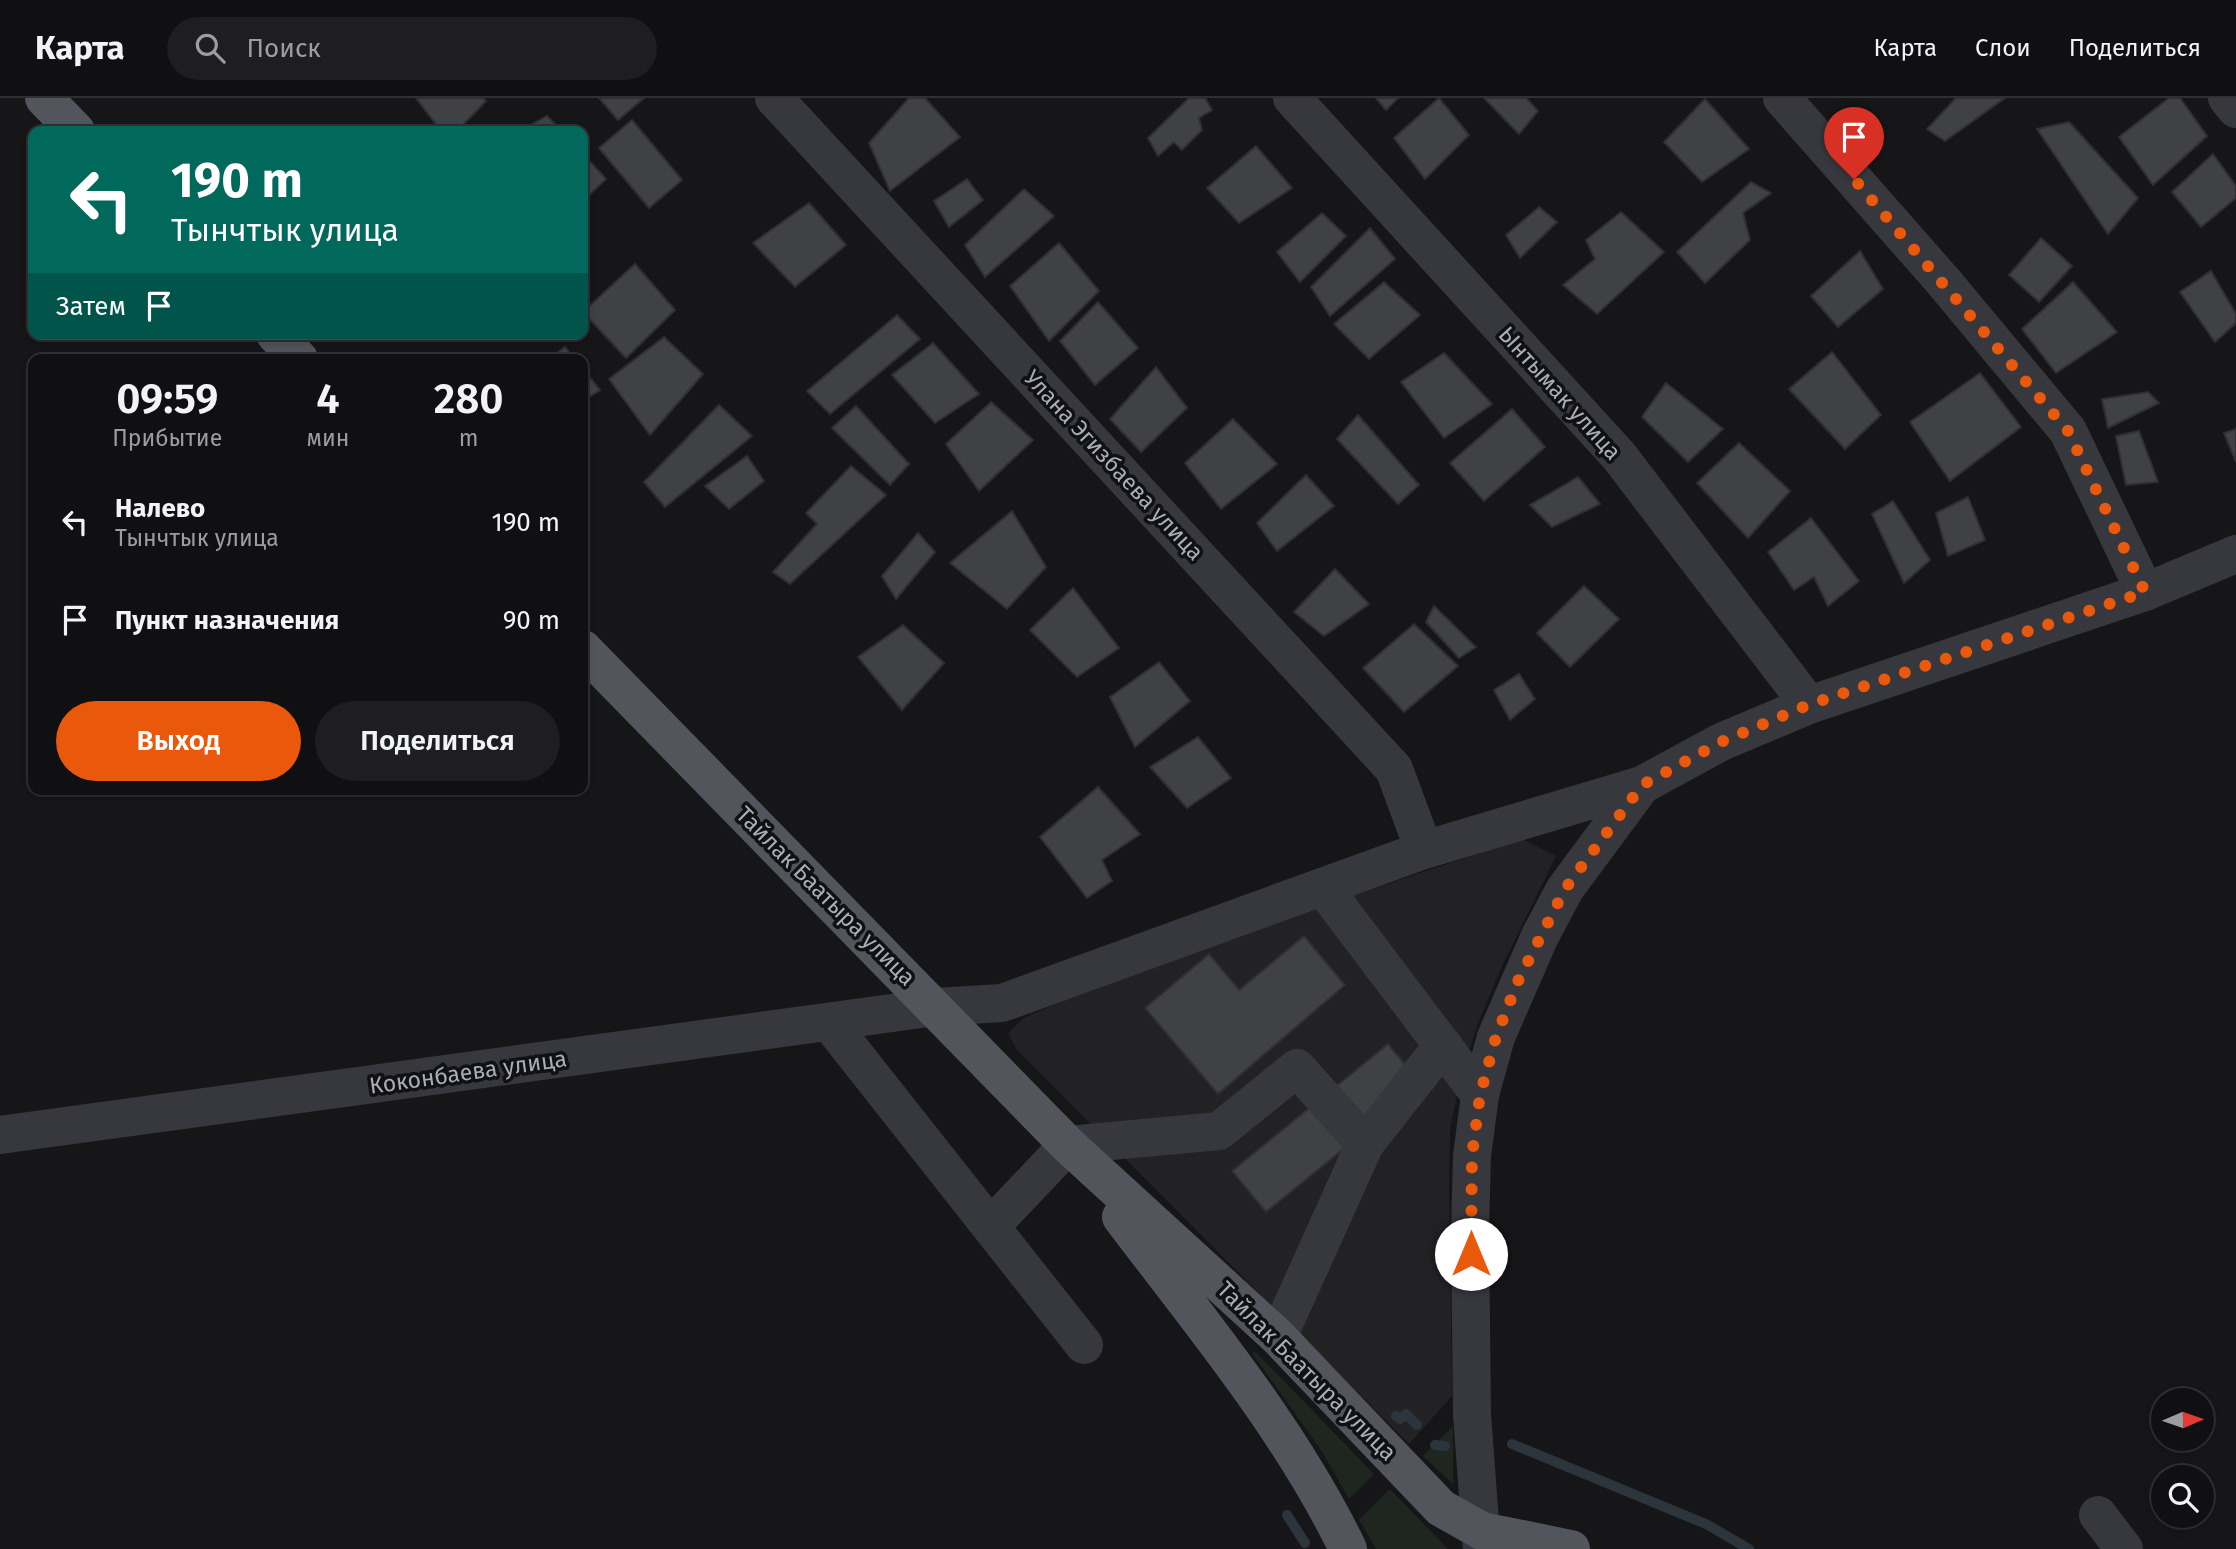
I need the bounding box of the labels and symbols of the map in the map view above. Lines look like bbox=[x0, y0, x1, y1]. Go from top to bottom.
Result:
pin bbox=[1824, 107, 1884, 179]
street label: Ынтымак улица bbox=[1493, 321, 1627, 465]
street label: Улана Эгизбаева улица bbox=[1018, 364, 1210, 566]
street label: Тайлак Баатыра улица bbox=[731, 801, 921, 991]
street label: Коконбаева улица bbox=[368, 1044, 568, 1100]
position arrow bbox=[1434, 1217, 1508, 1291]
street label: Тайлак Баатыра улица bbox=[1212, 1276, 1402, 1466]
north arrow bbox=[2151, 1388, 2214, 1451]

